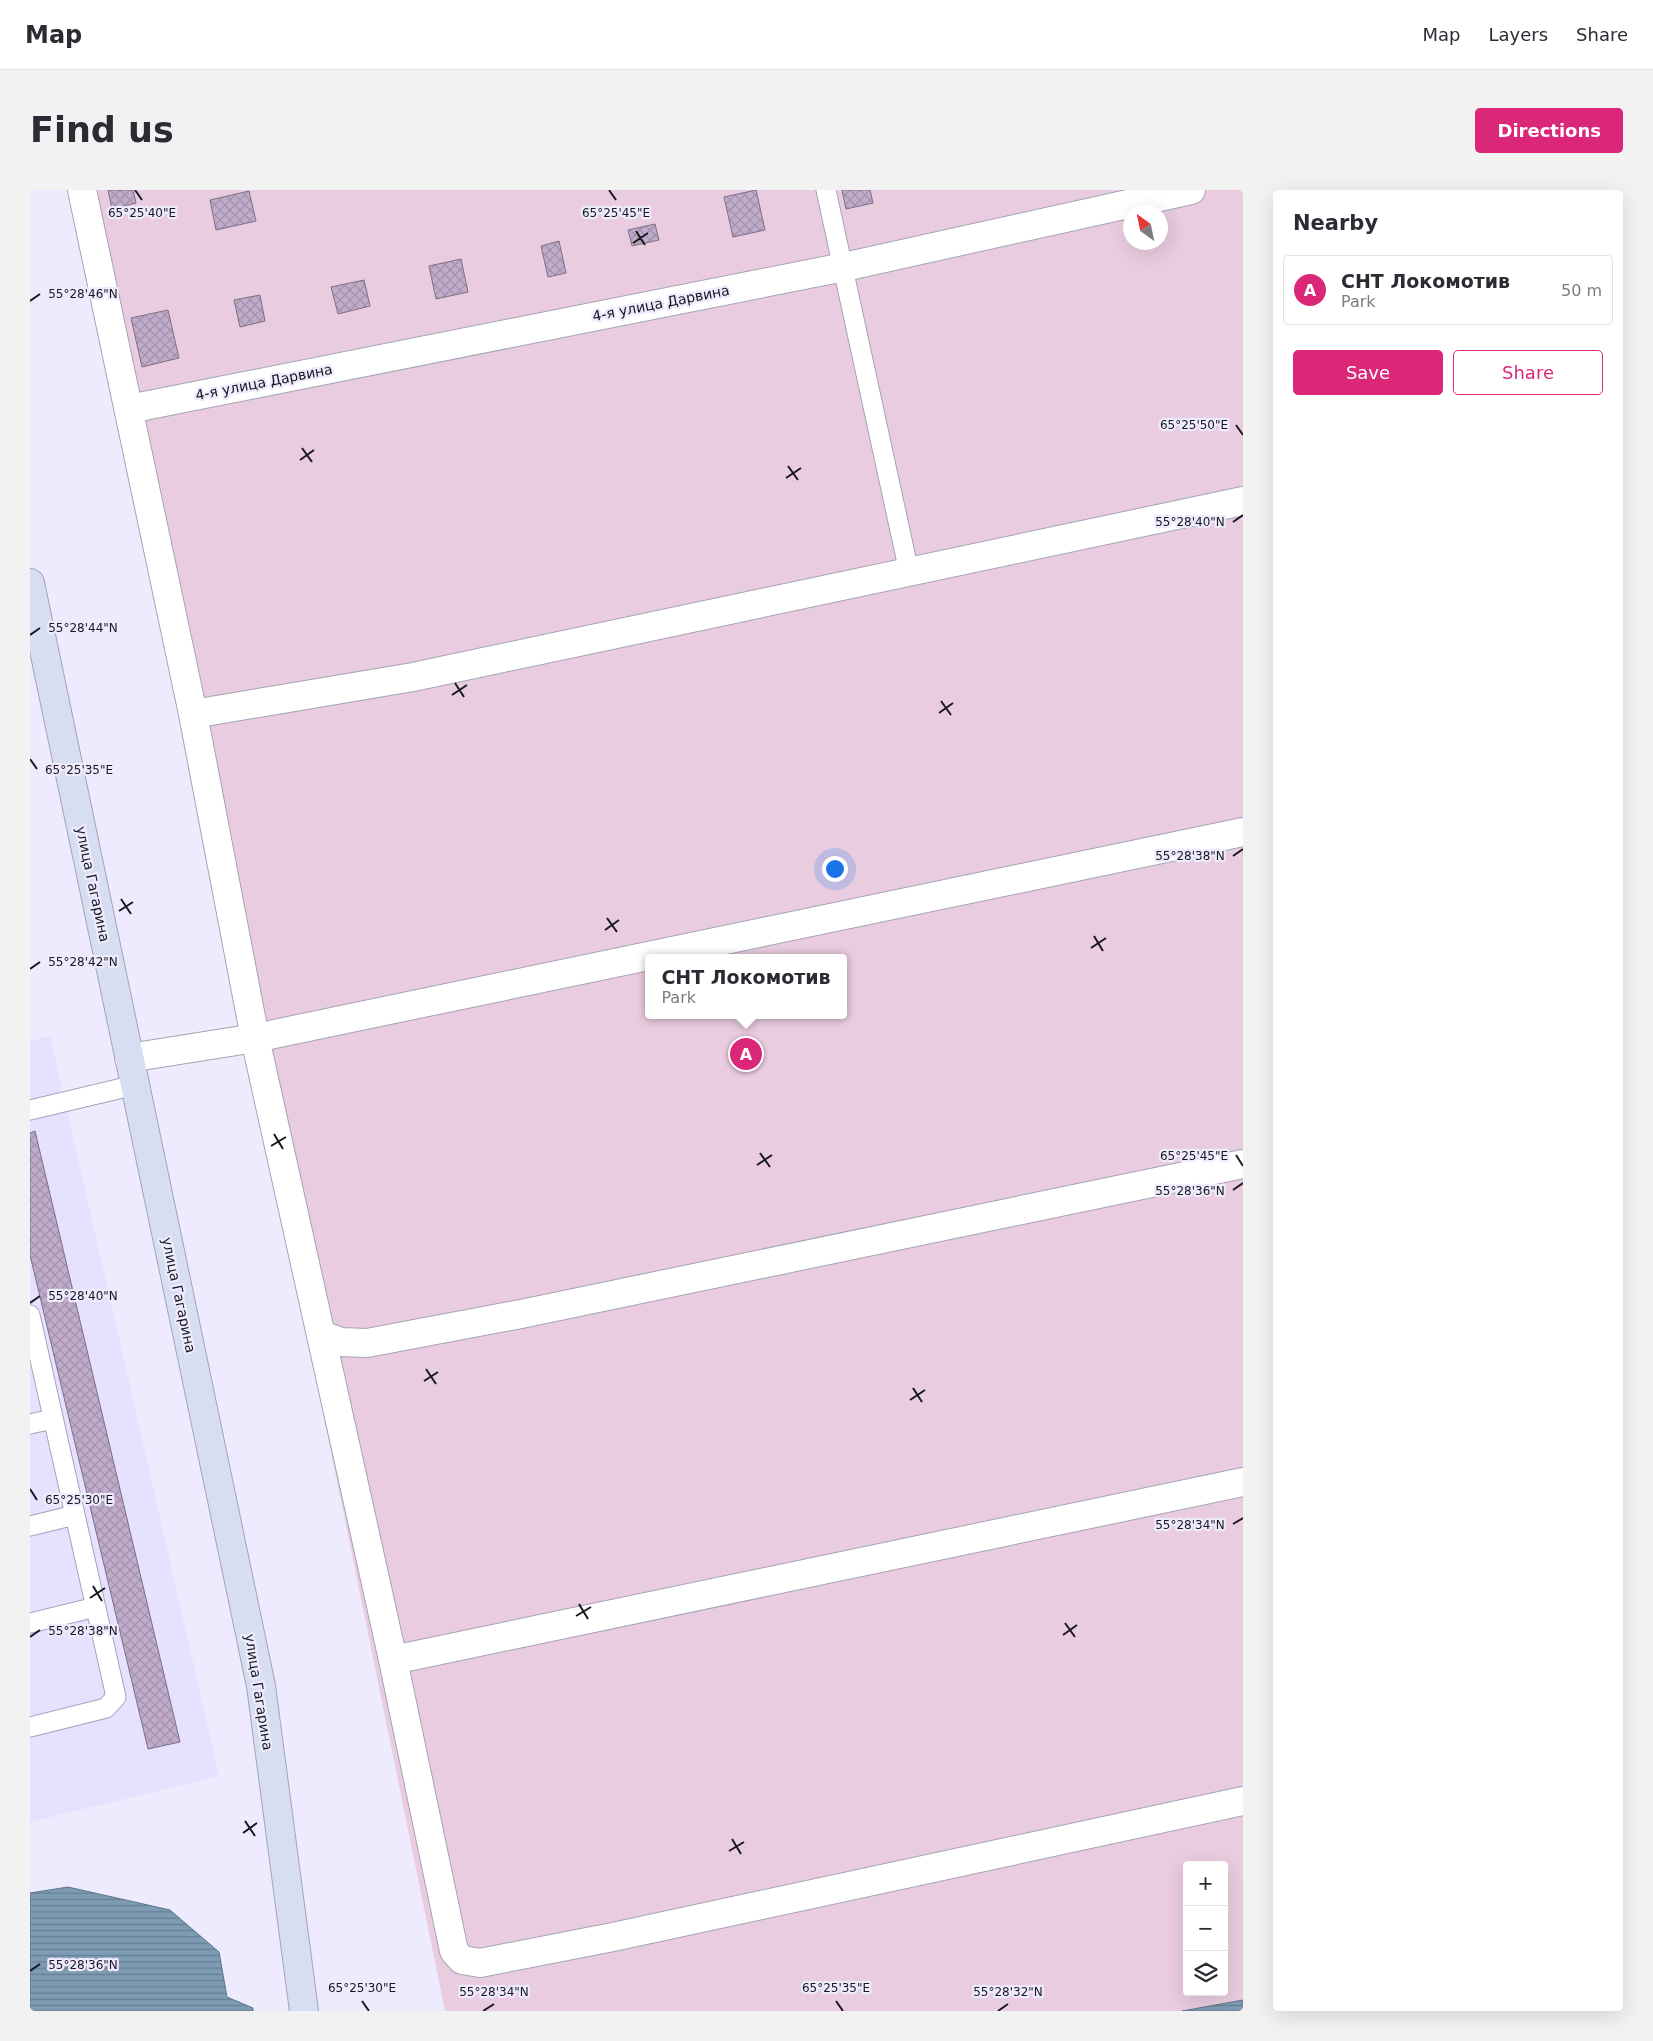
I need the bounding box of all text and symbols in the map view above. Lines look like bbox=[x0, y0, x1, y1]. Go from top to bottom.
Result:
text: Map bbox=[25, 21, 82, 49]
text: Map bbox=[1422, 24, 1460, 45]
text: Layers bbox=[1488, 24, 1548, 45]
text: Share bbox=[1576, 24, 1628, 45]
button: Directions bbox=[1475, 108, 1623, 153]
text: Find us bbox=[30, 110, 174, 150]
north arrow bbox=[1123, 205, 1168, 250]
text: 65°25'40"E bbox=[108, 206, 176, 220]
text: 65°25'45"E bbox=[582, 206, 650, 220]
text: Nearby bbox=[1293, 211, 1378, 235]
text: СНТ Локомотив bbox=[1341, 270, 1510, 292]
text: A bbox=[1304, 281, 1316, 300]
text: 50 m bbox=[1561, 281, 1602, 300]
street label: 4-я улица Дарвина bbox=[591, 282, 731, 324]
text: 55°28'46"N bbox=[48, 287, 118, 301]
text: Park bbox=[1341, 292, 1376, 311]
button: Save bbox=[1293, 350, 1443, 395]
button: Share bbox=[1453, 350, 1603, 395]
street label: 4-я улица Дарвина bbox=[194, 361, 334, 403]
text: 65°25'50"E bbox=[1160, 418, 1228, 432]
text: 55°28'40"N bbox=[1155, 515, 1225, 529]
text: 55°28'44"N bbox=[48, 621, 118, 635]
text: 65°25'35"E bbox=[45, 763, 113, 777]
street label: улица Гагарина bbox=[73, 825, 113, 943]
text: 55°28'38"N bbox=[1155, 849, 1225, 863]
your location bbox=[822, 856, 848, 882]
popup bbox=[645, 954, 847, 1019]
text: 55°28'42"N bbox=[48, 955, 118, 969]
text: СНТ Локомотив bbox=[661, 966, 831, 988]
text: Park bbox=[661, 988, 696, 1007]
pin: A bbox=[730, 1035, 762, 1073]
text: 65°25'45"E bbox=[1160, 1149, 1228, 1163]
text: 55°28'36"N bbox=[1155, 1184, 1225, 1198]
street label: улица Гагарина bbox=[159, 1236, 199, 1354]
text: 55°28'40"N bbox=[48, 1289, 118, 1303]
text: 65°25'30"E bbox=[45, 1493, 113, 1507]
text: 55°28'34"N bbox=[1155, 1518, 1225, 1532]
text: 55°28'38"N bbox=[48, 1624, 118, 1638]
street label: улица Гагарина bbox=[242, 1633, 276, 1751]
map controls bbox=[1183, 1861, 1228, 1996]
button: + bbox=[1183, 1861, 1228, 1906]
button: − bbox=[1183, 1906, 1228, 1951]
button: layers bbox=[1183, 1951, 1228, 1996]
text: 55°28'36"N bbox=[48, 1958, 118, 1972]
text: 65°25'30"E bbox=[328, 1981, 396, 1995]
text: 65°25'35"E bbox=[802, 1981, 870, 1995]
text: 55°28'34"N bbox=[459, 1985, 529, 1999]
text: 55°28'32"N bbox=[973, 1985, 1043, 1999]

